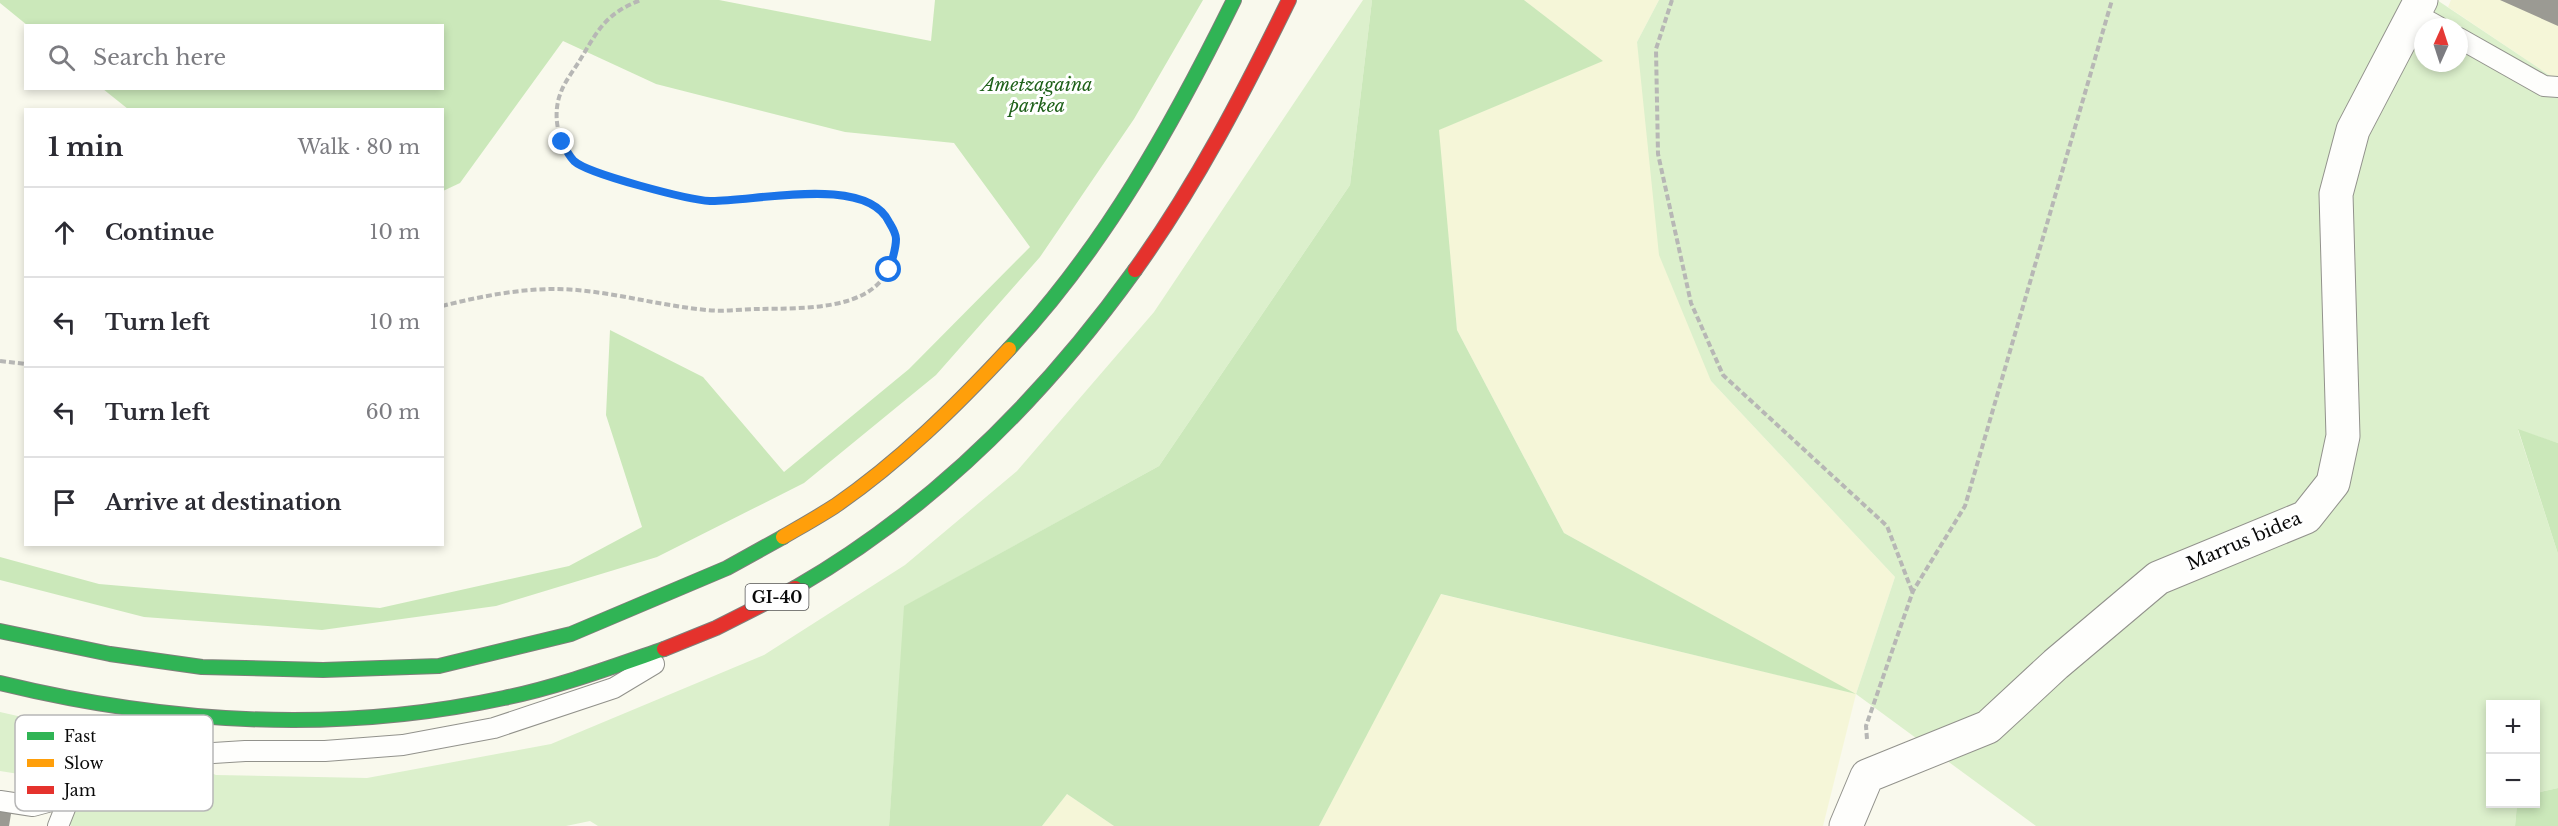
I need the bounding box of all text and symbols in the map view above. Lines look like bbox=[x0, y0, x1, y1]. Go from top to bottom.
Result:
north arrow bbox=[2414, 18, 2468, 72]
search box bbox=[24, 24, 444, 90]
icon: search bbox=[45, 41, 78, 74]
text: Search here bbox=[93, 44, 226, 71]
park label: Ametzagaina parkea bbox=[980, 74, 1092, 117]
route end bbox=[548, 128, 574, 154]
text: 1 min bbox=[48, 131, 123, 163]
text: Walk · 80 m bbox=[298, 135, 420, 159]
icon: ahead bbox=[48, 216, 81, 249]
text: Continue bbox=[105, 219, 214, 246]
text: 10 m bbox=[370, 220, 420, 244]
route start bbox=[875, 256, 901, 282]
icon: left bbox=[48, 306, 81, 339]
text: Turn left bbox=[105, 309, 210, 336]
text: 10 m bbox=[370, 310, 420, 334]
icon: left bbox=[48, 396, 81, 429]
text: Turn left bbox=[105, 399, 210, 426]
text: 60 m bbox=[366, 400, 420, 424]
icon: arrive bbox=[48, 486, 81, 519]
text: Arrive at destination bbox=[105, 489, 342, 516]
street label: Marrus bidea bbox=[2183, 507, 2305, 575]
road number: GI-40 bbox=[746, 584, 808, 610]
map controls bbox=[2486, 700, 2540, 808]
button: + bbox=[2486, 700, 2540, 754]
legend bbox=[15, 715, 213, 811]
text: Fast bbox=[64, 726, 96, 746]
text: Slow bbox=[64, 753, 104, 773]
button: − bbox=[2486, 754, 2540, 808]
text: Jam bbox=[62, 780, 96, 800]

